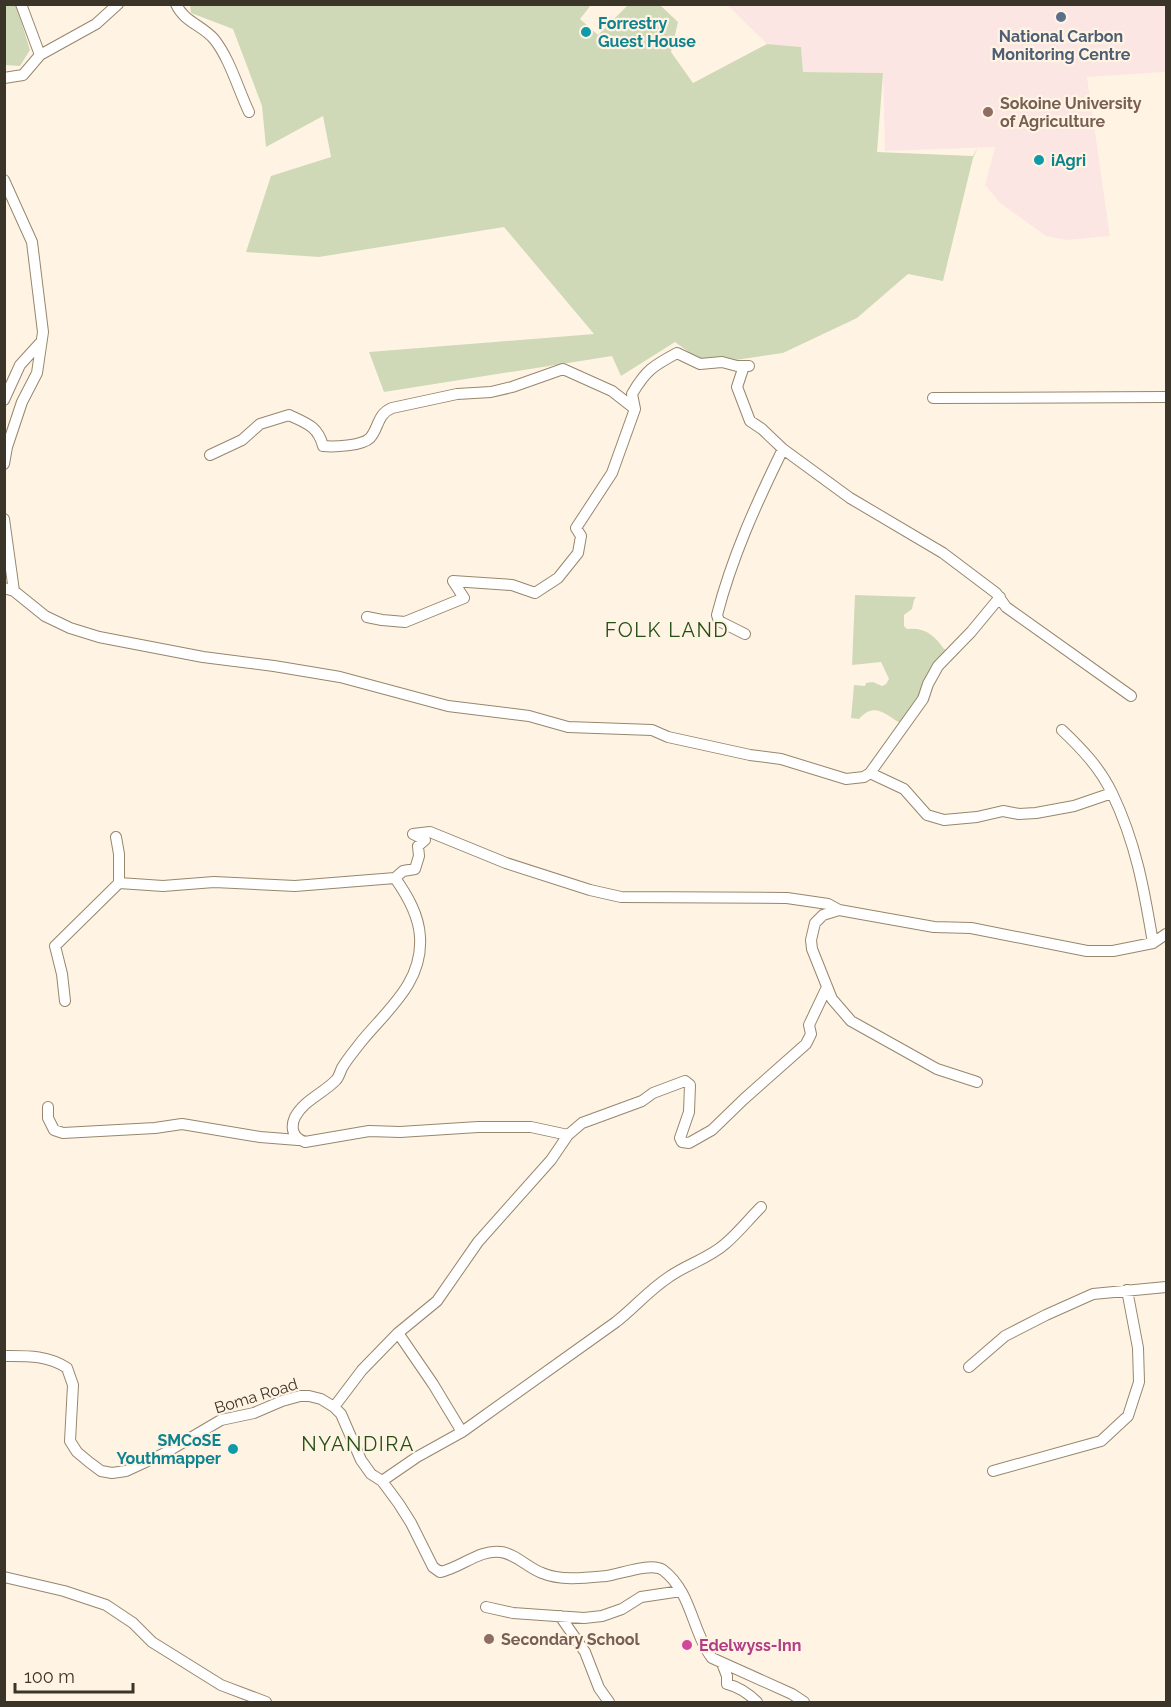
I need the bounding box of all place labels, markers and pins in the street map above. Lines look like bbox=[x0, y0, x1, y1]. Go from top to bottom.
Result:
marker: National Carbon Monitoring Centre bbox=[1054, 10, 1068, 24]
place label: Forrestry Guest House bbox=[598, 14, 696, 51]
marker: Forrestry Guest House bbox=[579, 25, 593, 39]
place label: National Carbon Monitoring Centre bbox=[992, 27, 1131, 64]
place label: Sokoine University of Agriculture bbox=[1000, 94, 1142, 131]
marker: Sokoine University of Agriculture bbox=[981, 105, 995, 119]
place label: iAgri bbox=[1051, 151, 1086, 170]
marker: iAgri bbox=[1032, 153, 1046, 167]
place label: SMCoSE Youthmapper bbox=[116, 1431, 221, 1468]
marker: SMCoSE Youthmapper bbox=[226, 1442, 240, 1456]
place label: Secondary School bbox=[501, 1630, 641, 1649]
marker: Secondary School bbox=[482, 1632, 496, 1646]
place label: Edelwyss-Inn bbox=[699, 1636, 801, 1655]
marker: Edelwyss-Inn bbox=[680, 1638, 694, 1652]

